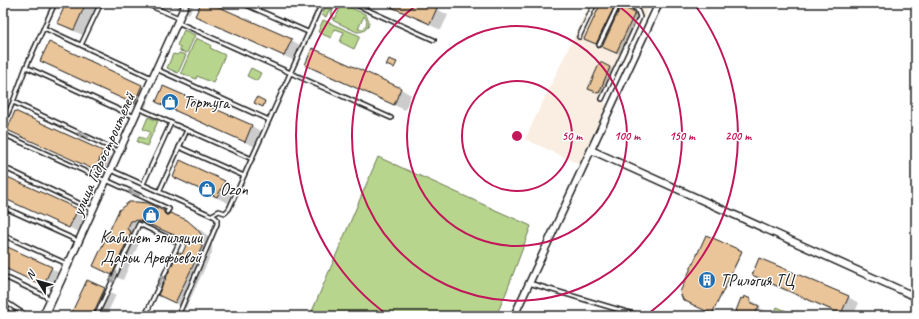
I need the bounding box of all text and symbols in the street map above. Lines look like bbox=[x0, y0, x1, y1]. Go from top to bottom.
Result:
street label: улица Гидростроителей bbox=[66, 89, 140, 220]
shop icon: Тортуга bbox=[160, 92, 180, 112]
place label: Тортуга bbox=[183, 92, 231, 113]
text: 50 m bbox=[562, 128, 583, 144]
text: 100 m bbox=[614, 128, 641, 144]
text: 150 m bbox=[669, 128, 696, 144]
text: 200 m bbox=[725, 128, 752, 144]
centre of rings bbox=[510, 129, 524, 143]
one-way arrow bbox=[78, 130, 90, 138]
shop icon: Ozon bbox=[197, 179, 217, 199]
place label: Ozon bbox=[220, 179, 248, 200]
one-way arrow bbox=[129, 189, 141, 196]
shop icon: Кабинет эпиляции Дарьи Арефьевой bbox=[141, 205, 161, 225]
place label: Кабинет эпиляции Дарьи Арефьевой bbox=[100, 227, 204, 268]
north arrow bbox=[18, 261, 58, 301]
text: N bbox=[22, 266, 39, 282]
building icon: ТРилогия ТЦ bbox=[697, 270, 717, 290]
place label: ТРилогия ТЦ bbox=[720, 270, 796, 291]
one-way arrow bbox=[110, 271, 117, 283]
one-way arrow bbox=[158, 275, 165, 287]

